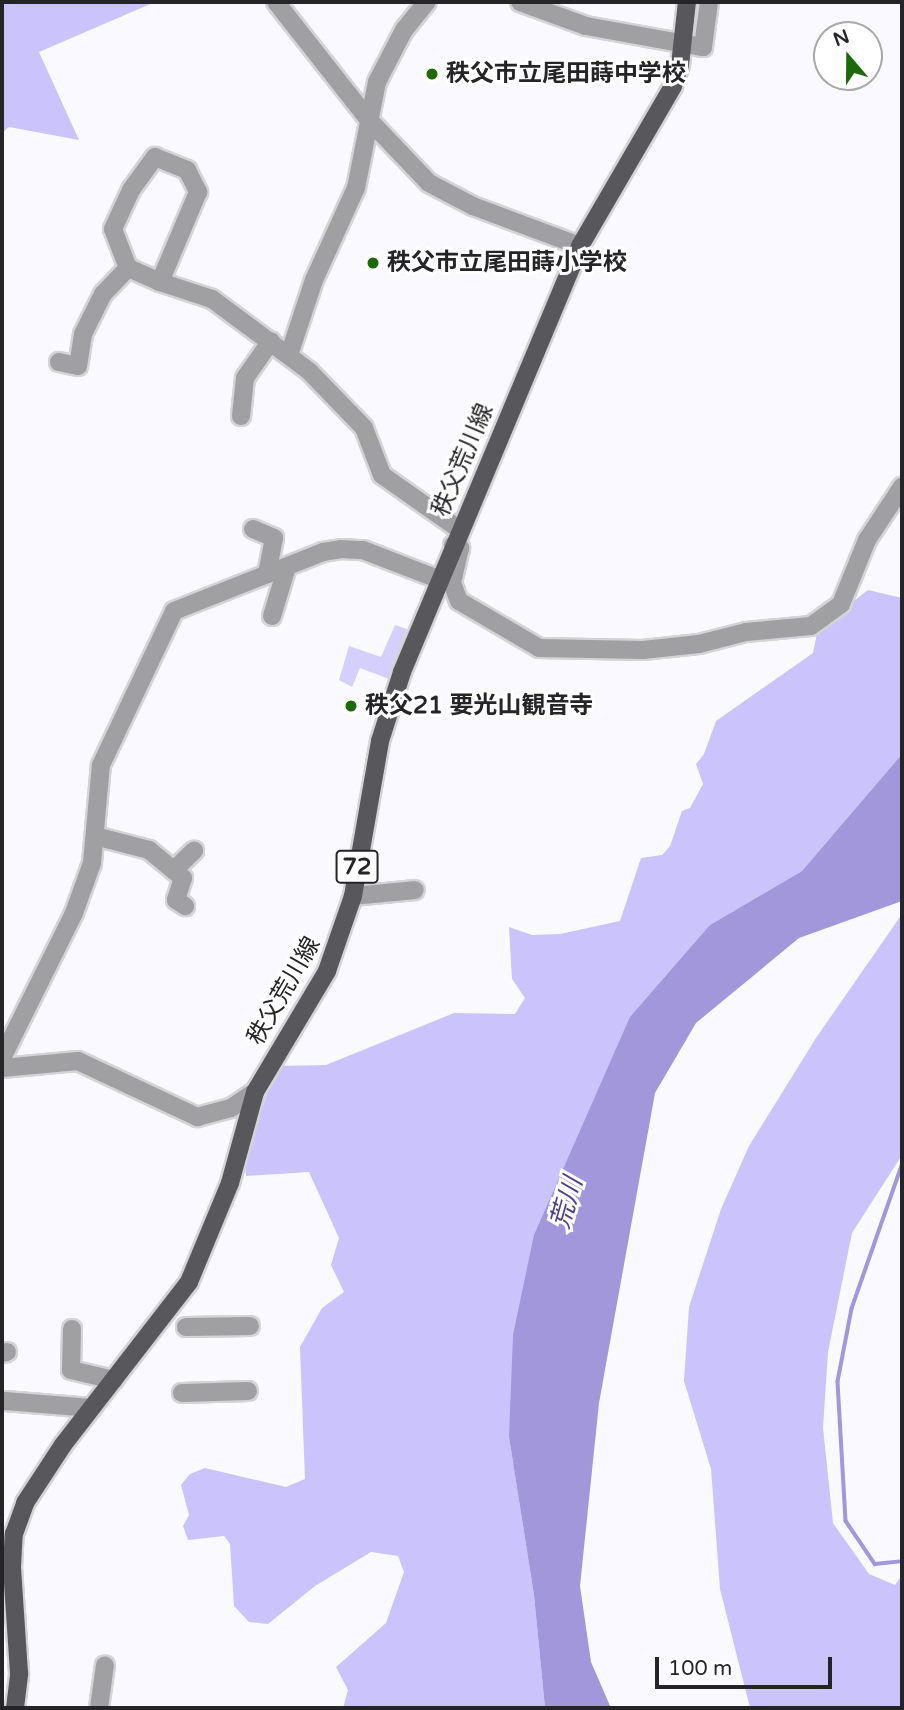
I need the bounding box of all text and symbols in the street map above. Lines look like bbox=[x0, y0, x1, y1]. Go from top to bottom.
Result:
north arrow bbox=[813, 21, 883, 91]
text: N bbox=[831, 25, 852, 51]
place label: 秩父市立尾田蒔中学校 bbox=[446, 60, 686, 88]
marker: 秩父市立尾田蒔中学校 bbox=[424, 66, 440, 82]
place label: 秩父市立尾田蒔小学校 bbox=[387, 249, 627, 277]
marker: 秩父市立尾田蒔小学校 bbox=[365, 255, 381, 271]
street label: 秩父荒川線 bbox=[426, 399, 500, 521]
place label: 秩父21 要光山観音寺 bbox=[365, 692, 593, 720]
marker: 秩父21 要光山観音寺 bbox=[343, 698, 359, 714]
road number: 72 bbox=[334, 848, 380, 887]
street label: 秩父荒川線 bbox=[242, 932, 326, 1050]
water label: 荒川 bbox=[545, 1174, 589, 1232]
scale bar bbox=[659, 1644, 836, 1688]
text: 100 m bbox=[668, 1656, 732, 1681]

